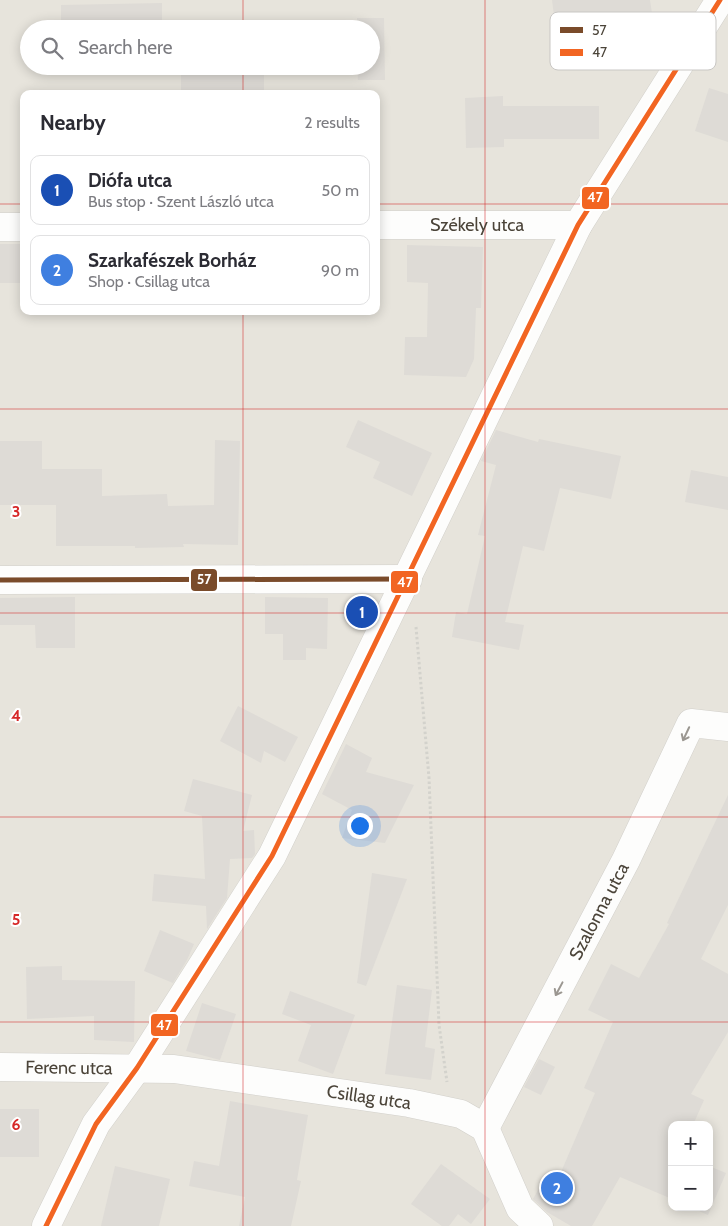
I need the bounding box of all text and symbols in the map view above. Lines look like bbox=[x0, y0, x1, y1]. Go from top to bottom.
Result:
legend bbox=[550, 12, 716, 70]
search box bbox=[20, 20, 380, 75]
text: 57 bbox=[592, 21, 607, 39]
icon: search bbox=[38, 34, 66, 62]
text: Search here bbox=[78, 36, 172, 59]
text: 47 bbox=[592, 43, 607, 61]
text: Nearby bbox=[40, 110, 106, 135]
text: 2 results bbox=[304, 113, 360, 132]
text: Diófa utca bbox=[88, 169, 172, 192]
text: 1 bbox=[54, 181, 60, 200]
text: 50 m bbox=[322, 181, 359, 200]
line badge: 47 bbox=[581, 186, 610, 210]
text: 47 bbox=[587, 188, 604, 206]
text: Bus stop · Szent László utca bbox=[88, 192, 274, 211]
street label: Székely utca bbox=[430, 214, 524, 236]
text: Szarkafészek Borház bbox=[88, 249, 256, 272]
text: 2 bbox=[53, 261, 61, 280]
text: 90 m bbox=[321, 261, 359, 280]
text: Shop · Csillag utca bbox=[88, 272, 210, 291]
text: 3 bbox=[12, 502, 20, 521]
line badge: 57 bbox=[190, 568, 218, 592]
text: 57 bbox=[197, 570, 212, 588]
line badge: 47 bbox=[390, 570, 419, 594]
text: 47 bbox=[397, 573, 414, 591]
pin: 1 bbox=[346, 593, 378, 631]
text: 4 bbox=[11, 706, 21, 725]
one-way arrow bbox=[681, 726, 690, 741]
your location bbox=[347, 813, 373, 839]
street label: Szalonna utca bbox=[565, 859, 634, 963]
text: 5 bbox=[12, 910, 20, 929]
one-way arrow bbox=[554, 981, 564, 996]
line badge: 47 bbox=[150, 1013, 179, 1037]
text: 47 bbox=[156, 1016, 173, 1034]
street label: Ferenc utca bbox=[25, 1056, 113, 1079]
street label: Csillag utca bbox=[325, 1080, 413, 1114]
text: 6 bbox=[12, 1115, 21, 1134]
map controls bbox=[668, 1121, 713, 1211]
button: + bbox=[668, 1121, 713, 1166]
button: − bbox=[668, 1166, 713, 1211]
pin: 2 bbox=[541, 1169, 573, 1207]

